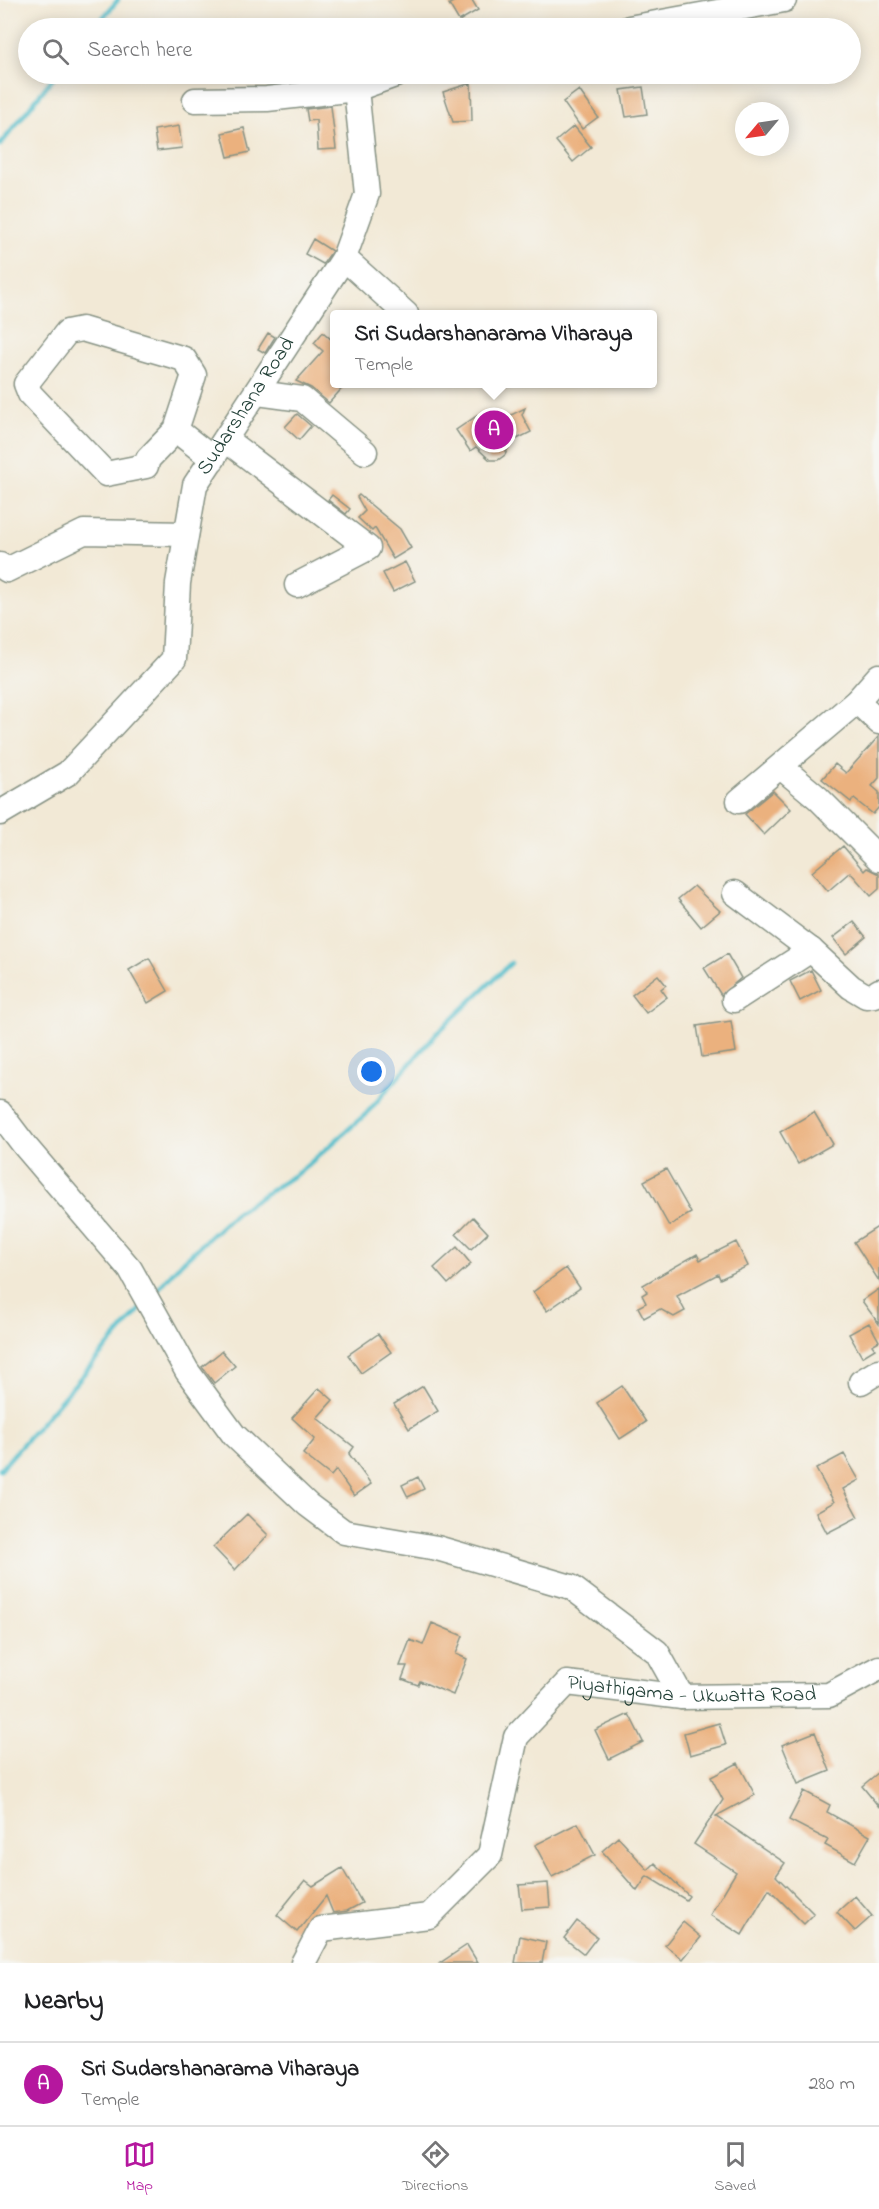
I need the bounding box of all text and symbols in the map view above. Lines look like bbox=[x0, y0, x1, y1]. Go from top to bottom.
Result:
search box bbox=[18, 18, 861, 84]
icon: search bbox=[39, 35, 72, 68]
text: Search here bbox=[87, 35, 192, 67]
north arrow bbox=[735, 102, 789, 156]
popup bbox=[330, 310, 657, 388]
text: Sri Sudarshanarama Viharaya bbox=[354, 319, 633, 351]
street label: Sudarshana Road bbox=[190, 331, 303, 482]
text: Temple bbox=[354, 351, 413, 380]
pin: A bbox=[474, 408, 514, 452]
your location bbox=[357, 1057, 386, 1086]
street label: Piyathigama - Ukwatta Road bbox=[566, 1668, 817, 1712]
text: Nearby bbox=[24, 1983, 103, 2021]
text: Sri Sudarshanarama Viharaya bbox=[81, 2054, 359, 2086]
text: A bbox=[37, 2070, 50, 2099]
text: 280 m bbox=[808, 2070, 855, 2099]
text: Temple bbox=[81, 2086, 140, 2115]
tab: Map bbox=[123, 2138, 156, 2198]
tab: Directions bbox=[402, 2138, 468, 2198]
tab: Saved bbox=[714, 2138, 756, 2198]

